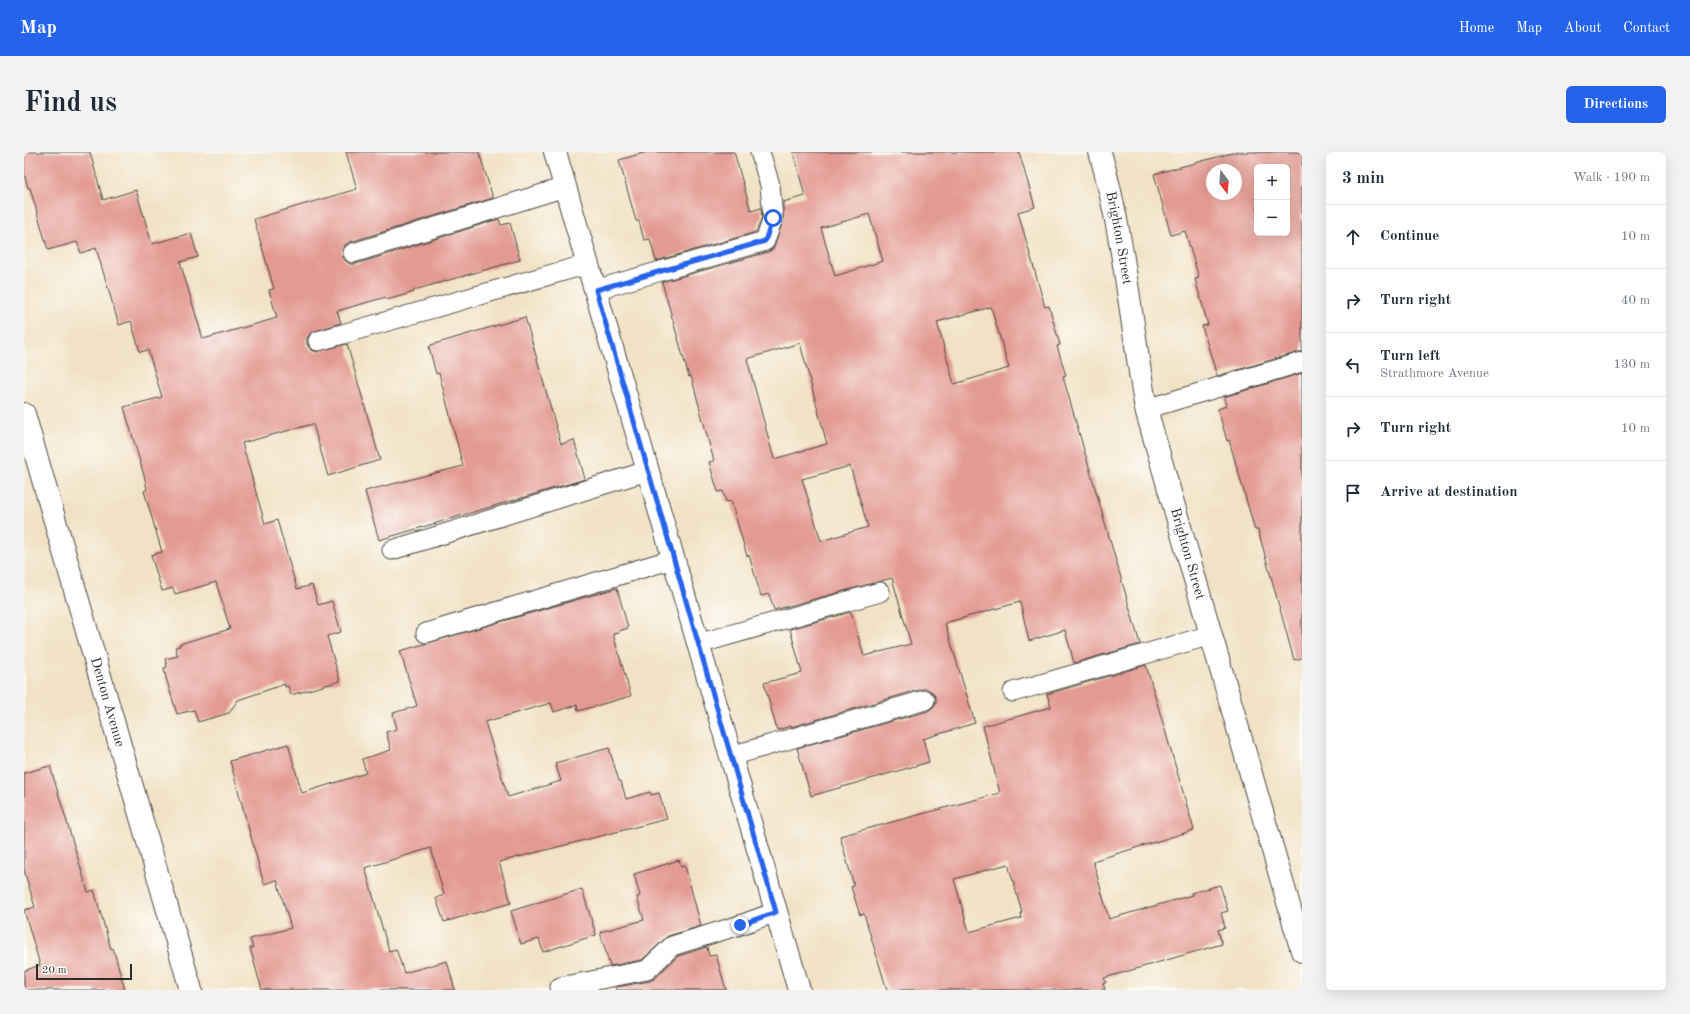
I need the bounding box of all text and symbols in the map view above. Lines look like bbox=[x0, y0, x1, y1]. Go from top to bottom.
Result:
text: Map bbox=[20, 19, 57, 38]
text: Home bbox=[1459, 21, 1494, 35]
text: Map bbox=[1516, 21, 1542, 35]
text: About bbox=[1564, 21, 1601, 35]
text: Contact bbox=[1623, 21, 1670, 35]
button: Directions bbox=[1566, 86, 1666, 123]
text: Find us bbox=[24, 90, 117, 118]
north arrow bbox=[1206, 164, 1242, 200]
map controls bbox=[1254, 164, 1290, 236]
button: + bbox=[1254, 164, 1290, 200]
text: 3 min bbox=[1342, 170, 1385, 187]
text: Walk · 190 m bbox=[1573, 171, 1650, 184]
street label: Brighton Street bbox=[1103, 190, 1134, 286]
button: − bbox=[1254, 200, 1290, 236]
route start bbox=[764, 209, 782, 227]
icon: ahead bbox=[1342, 226, 1364, 248]
text: Continue bbox=[1380, 229, 1439, 244]
text: 10 m bbox=[1621, 230, 1650, 243]
icon: right bbox=[1342, 290, 1364, 312]
text: Turn right bbox=[1380, 293, 1451, 308]
text: 40 m bbox=[1621, 294, 1650, 307]
text: Turn left bbox=[1380, 349, 1440, 364]
icon: left bbox=[1342, 354, 1364, 376]
text: 130 m bbox=[1613, 358, 1650, 371]
text: Strathmore Avenue bbox=[1380, 367, 1489, 380]
icon: right bbox=[1342, 418, 1364, 440]
text: Turn right bbox=[1380, 421, 1451, 436]
text: 10 m bbox=[1621, 422, 1650, 435]
icon: arrive bbox=[1342, 482, 1364, 504]
text: Arrive at destination bbox=[1380, 485, 1518, 500]
street label: Brighton Street bbox=[1168, 506, 1208, 601]
street label: Denton Avenue bbox=[88, 656, 127, 749]
route end bbox=[731, 916, 749, 934]
scale bar bbox=[36, 962, 132, 981]
text: 20 m bbox=[42, 965, 67, 976]

